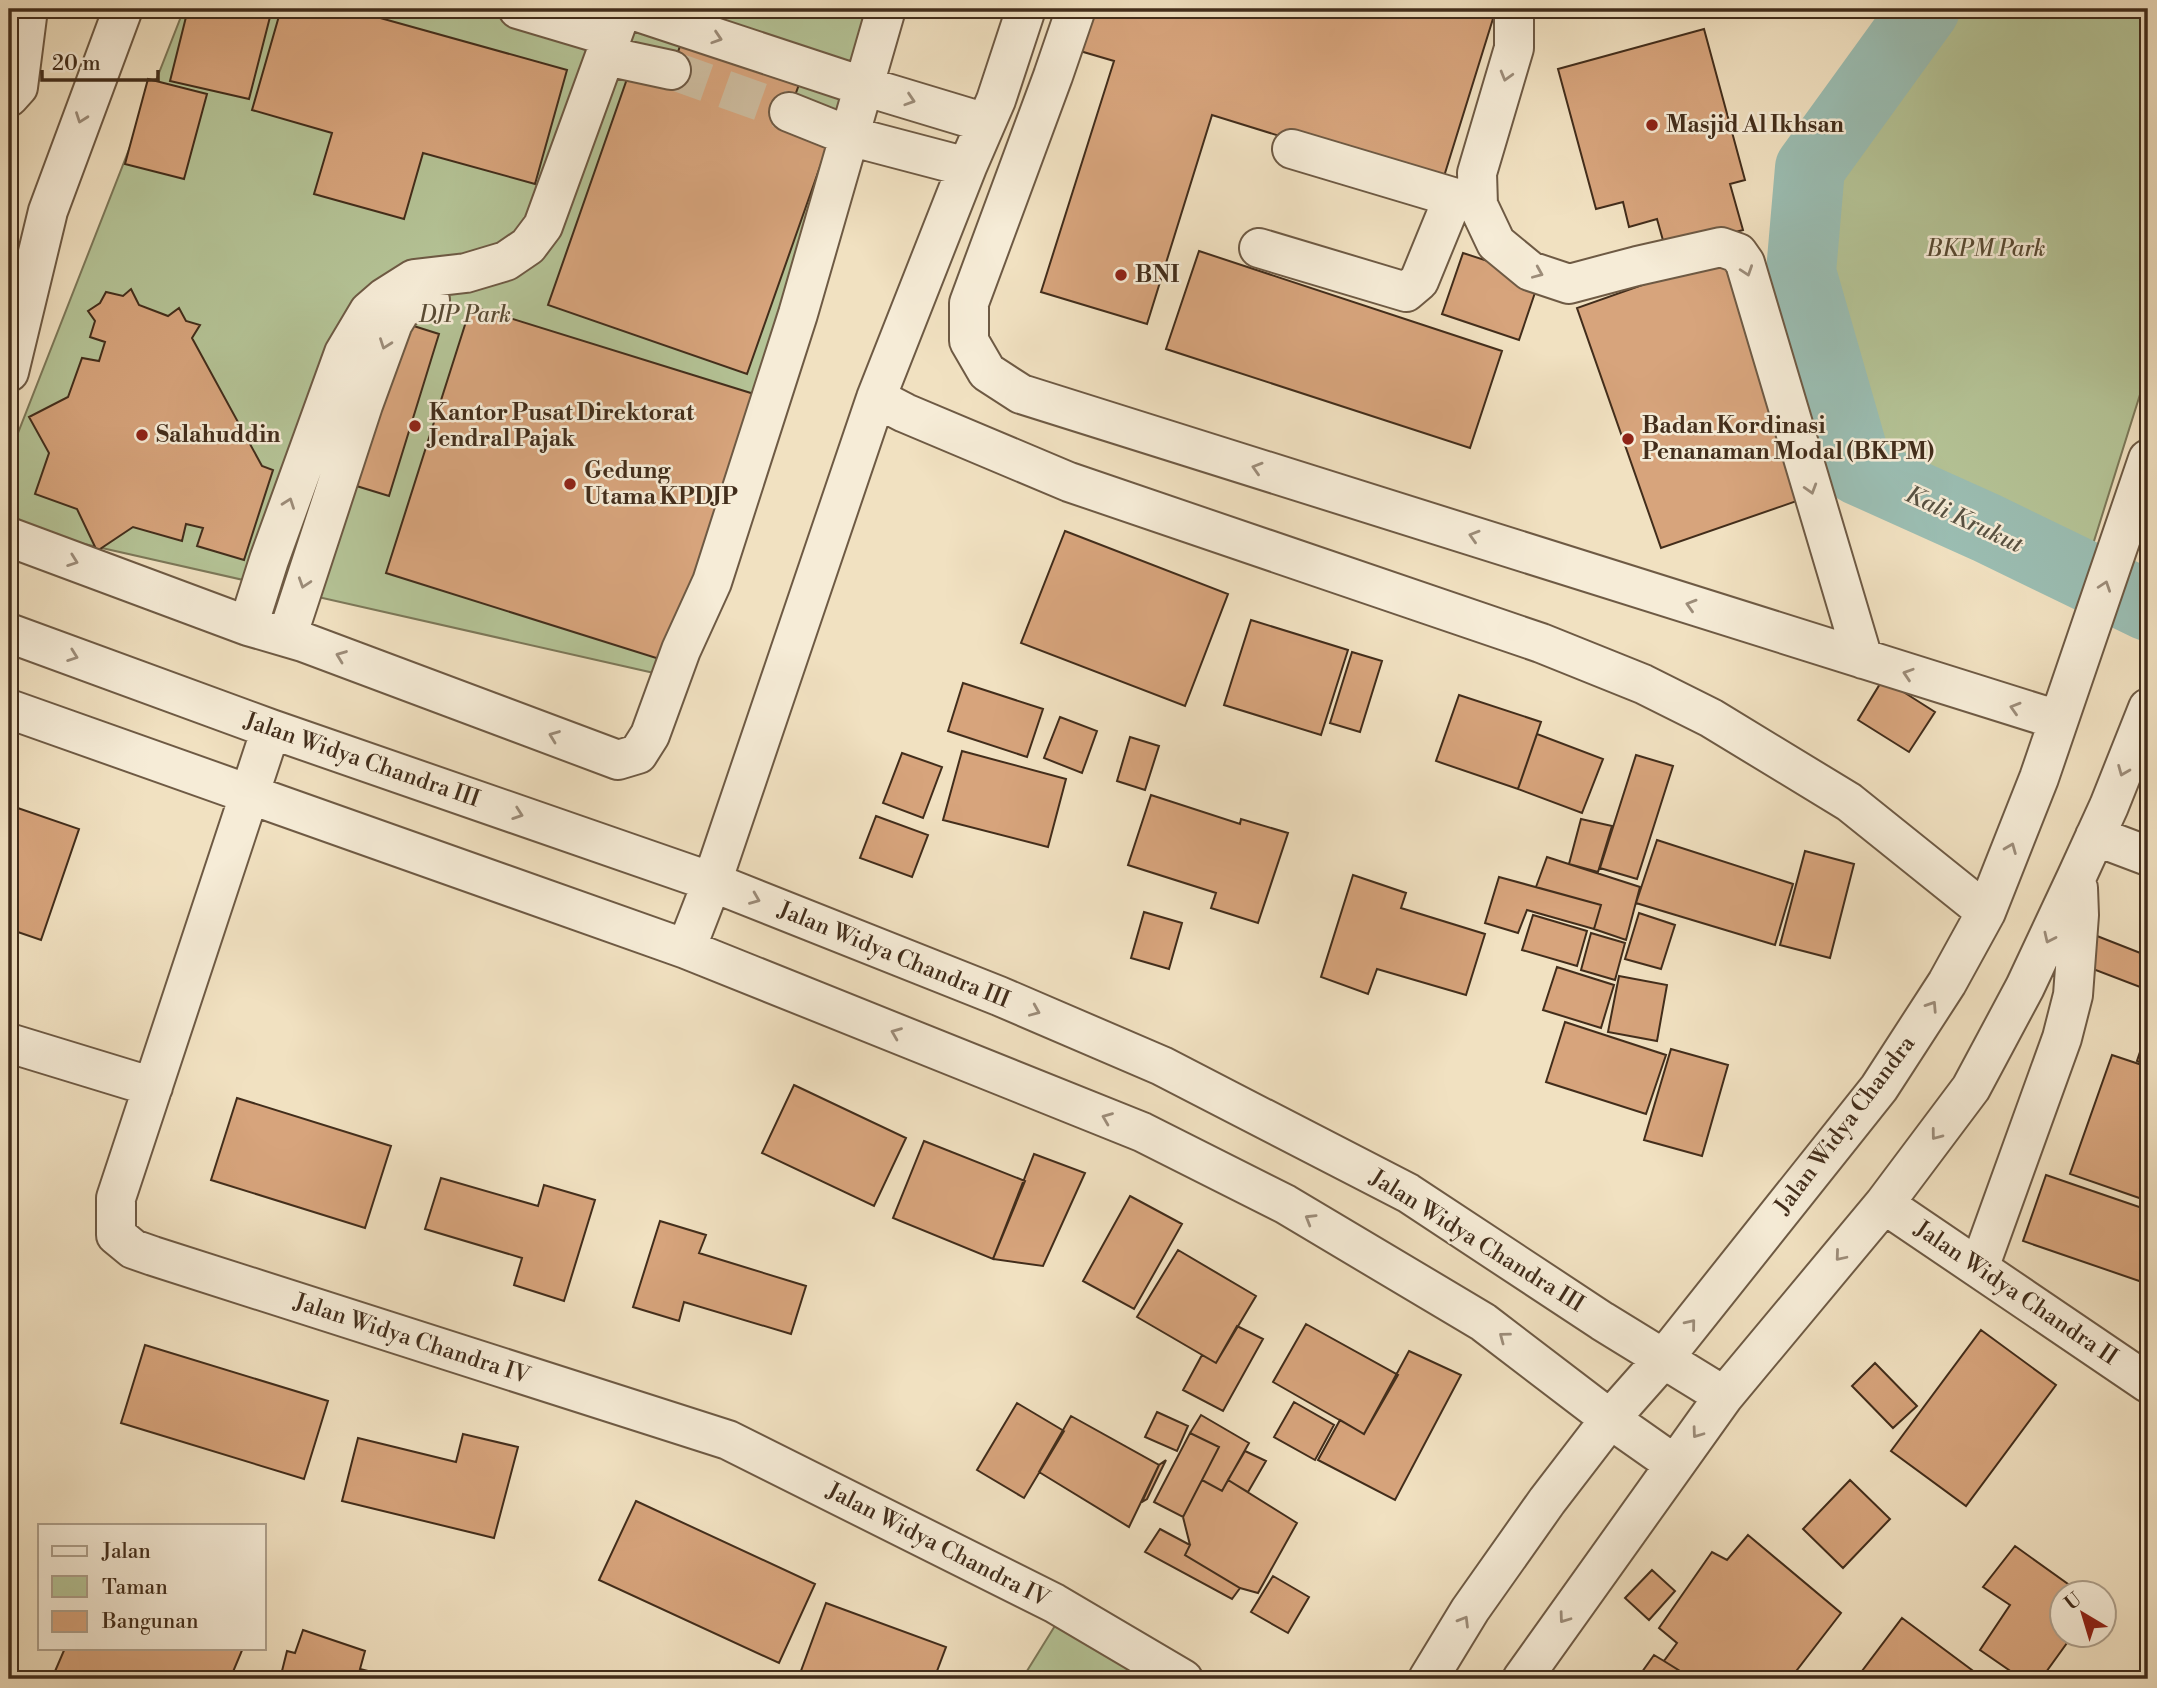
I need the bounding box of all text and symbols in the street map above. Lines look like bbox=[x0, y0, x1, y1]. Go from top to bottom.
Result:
one-way arrow bbox=[711, 30, 723, 44]
scale bar bbox=[42, 38, 158, 82]
text: 20 m bbox=[52, 51, 101, 77]
one-way arrow bbox=[1499, 69, 1514, 81]
one-way arrow bbox=[903, 92, 915, 107]
place label: Masjid Al Ikhsan bbox=[1666, 111, 1844, 139]
one-way arrow bbox=[76, 112, 90, 124]
marker: Masjid Al Ikhsan bbox=[1644, 117, 1660, 133]
park label: BKPM Park bbox=[1925, 235, 2046, 263]
place label: BNI bbox=[1135, 261, 1179, 289]
one-way arrow bbox=[1739, 264, 1753, 276]
one-way arrow bbox=[1531, 265, 1543, 279]
marker: BNI bbox=[1113, 267, 1129, 283]
park label: DJP Park bbox=[418, 301, 511, 329]
one-way arrow bbox=[379, 338, 393, 350]
place label: Kantor Pusat Direktorat Jendral Pajak bbox=[426, 399, 695, 453]
place label: Badan Kordinasi Penanaman Modal (BKPM) bbox=[1642, 412, 1934, 466]
marker: Kantor Pusat Direktorat Jendral Pajak bbox=[407, 418, 423, 434]
place label: Salahuddin bbox=[156, 421, 280, 449]
marker: Salahuddin bbox=[134, 427, 150, 443]
marker: Badan Kordinasi Penanaman Modal (BKPM) bbox=[1620, 431, 1636, 447]
place label: Gedung Utama KPDJP bbox=[584, 457, 738, 511]
one-way arrow bbox=[1251, 462, 1264, 476]
marker: Gedung Utama KPDJP bbox=[562, 476, 578, 492]
water label: Kali Krukut bbox=[1900, 480, 2029, 561]
one-way arrow bbox=[1803, 482, 1818, 494]
one-way arrow bbox=[281, 498, 295, 510]
one-way arrow bbox=[1468, 530, 1480, 545]
one-way arrow bbox=[66, 552, 78, 566]
one-way arrow bbox=[298, 577, 313, 589]
one-way arrow bbox=[2097, 580, 2111, 592]
one-way arrow bbox=[1685, 598, 1697, 613]
one-way arrow bbox=[66, 648, 78, 662]
one-way arrow bbox=[335, 650, 347, 664]
one-way arrow bbox=[1902, 668, 1914, 682]
one-way arrow bbox=[2010, 701, 2022, 716]
street label: Jalan Widya Chandra III bbox=[240, 706, 484, 814]
one-way arrow bbox=[548, 730, 560, 744]
one-way arrow bbox=[2117, 764, 2131, 777]
one-way arrow bbox=[512, 806, 524, 820]
one-way arrow bbox=[2003, 843, 2017, 855]
one-way arrow bbox=[749, 891, 761, 905]
street label: Jalan Widya Chandra III bbox=[773, 895, 1014, 1014]
one-way arrow bbox=[2043, 931, 2057, 943]
one-way arrow bbox=[1923, 1001, 1936, 1014]
one-way arrow bbox=[1027, 1003, 1040, 1017]
one-way arrow bbox=[890, 1028, 902, 1042]
street label: Jalan Widya Chandra bbox=[1768, 1030, 1921, 1221]
one-way arrow bbox=[1101, 1112, 1113, 1126]
one-way arrow bbox=[1932, 1127, 1944, 1139]
street label: Jalan Widya Chandra III bbox=[1364, 1163, 1589, 1318]
one-way arrow bbox=[1305, 1214, 1318, 1227]
street label: Jalan Widya Chandra II bbox=[1909, 1214, 2123, 1371]
one-way arrow bbox=[1836, 1248, 1848, 1261]
street label: Jalan Widya Chandra IV bbox=[290, 1287, 534, 1390]
one-way arrow bbox=[1683, 1319, 1696, 1332]
one-way arrow bbox=[1500, 1333, 1512, 1346]
one-way arrow bbox=[1693, 1425, 1705, 1438]
street label: Jalan Widya Chandra IV bbox=[821, 1476, 1054, 1614]
legend bbox=[38, 1524, 266, 1650]
text: Jalan bbox=[101, 1539, 151, 1565]
text: Taman bbox=[102, 1575, 168, 1601]
north arrow bbox=[2048, 1580, 2118, 1650]
text: U bbox=[2060, 1587, 2087, 1615]
text: Bangunan bbox=[101, 1609, 199, 1635]
one-way arrow bbox=[1560, 1610, 1572, 1623]
one-way arrow bbox=[1455, 1616, 1468, 1629]

